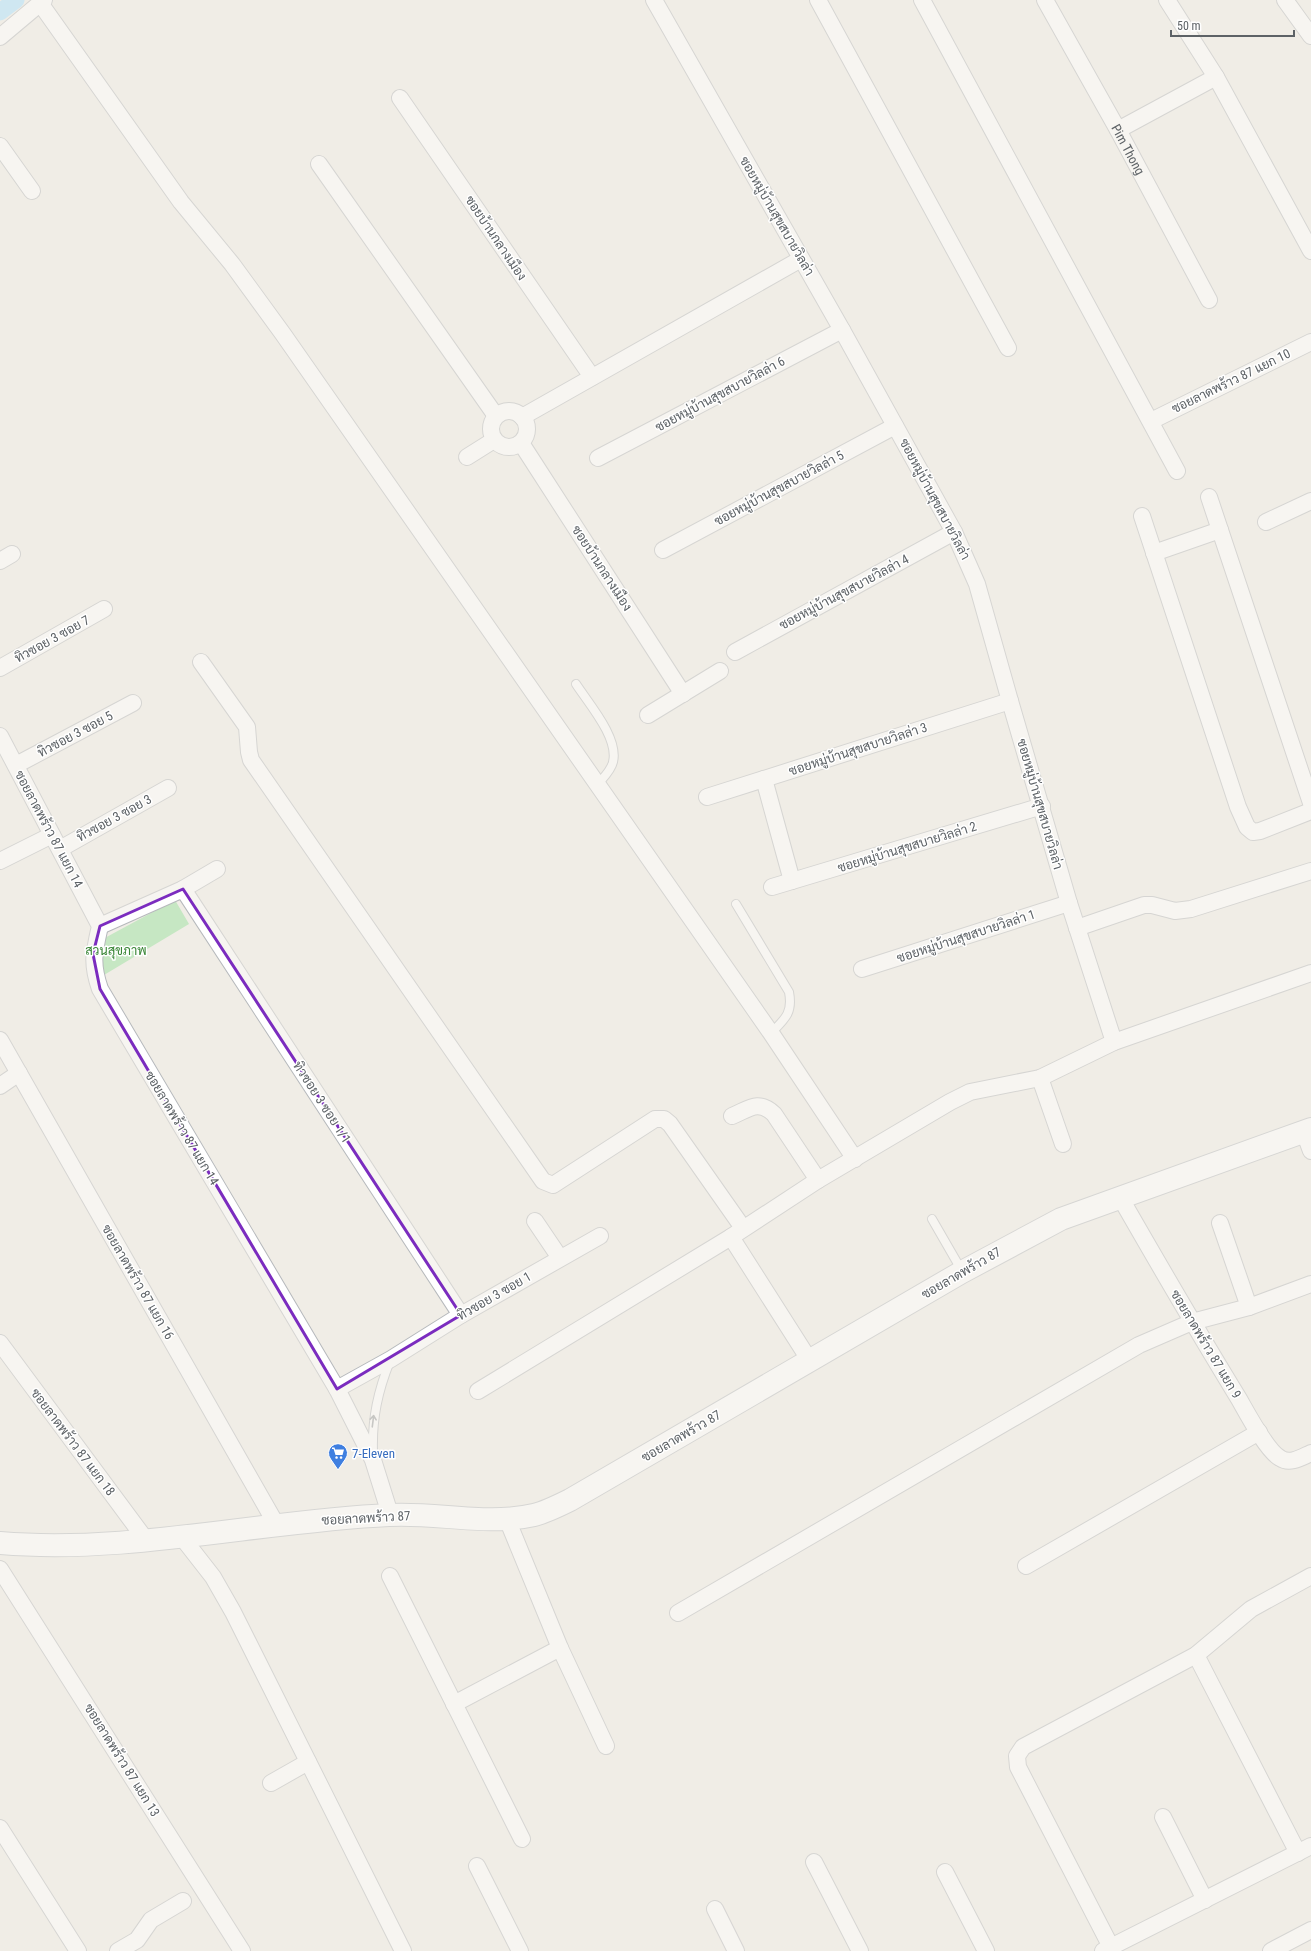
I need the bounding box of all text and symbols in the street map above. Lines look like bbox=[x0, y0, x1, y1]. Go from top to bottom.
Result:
scale bar bbox=[1171, 12, 1294, 38]
text: 50 m bbox=[1177, 19, 1201, 33]
street label: Pim Thong bbox=[1109, 121, 1148, 177]
street label: ซอยหมู่บ้านสุขสบายวิลล่า bbox=[735, 153, 819, 279]
street label: ซอยบ้านกลางเมือง bbox=[462, 192, 532, 283]
street label: ซอยลาดพร้าว 87 แยก 10 bbox=[1168, 344, 1293, 416]
street label: ซอยหมู่บ้านสุขสบายวิลล่า 6 bbox=[652, 352, 788, 436]
street label: ซอยหมู่บ้านสุขสบายวิลล่า bbox=[895, 435, 975, 563]
street label: ซอยหมู่บ้านสุขสบายวิลล่า 5 bbox=[711, 446, 847, 530]
street label: ซอยบ้านกลางเมือง bbox=[569, 521, 637, 614]
street label: ซอยหมู่บ้านสุขสบายวิลล่า 4 bbox=[776, 549, 913, 634]
street label: ทิวซอย 3 ซอย 7 bbox=[12, 611, 92, 666]
street label: ทิวซอย 3 ซอย 5 bbox=[34, 707, 115, 760]
street label: ซอยหมู่บ้านสุขสบายวิลล่า 3 bbox=[786, 718, 930, 780]
street label: ซอยหมู่บ้านสุขสบายวิลล่า bbox=[1012, 736, 1068, 872]
street label: ซอยลาดพร้าว 87 แยก 14 bbox=[12, 767, 88, 891]
street label: ทิวซอย 3 ซอย 3 bbox=[74, 790, 154, 845]
street label: ซอยหมู่บ้านสุขสบายวิลล่า 2 bbox=[835, 817, 979, 877]
street label: ซอยหมู่บ้านสุขสบายวิลล่า 1 bbox=[894, 905, 1038, 967]
park label: สวนสุขภาพ bbox=[85, 943, 147, 960]
street label: ทิวซอย 3 ซอย 1/1 bbox=[290, 1058, 355, 1146]
street label: ซอยลาดพร้าว 87 แยก 14 bbox=[142, 1067, 224, 1188]
street label: ซอยลาดพร้าว 87 แยก 16 bbox=[99, 1221, 179, 1342]
street label: ซอยลาดพร้าว 87 bbox=[918, 1243, 1003, 1302]
street label: ทิวซอย 3 ซอย 1 bbox=[454, 1268, 534, 1323]
street label: ซอยลาดพร้าว 87 แยก 9 bbox=[1168, 1286, 1246, 1401]
street label: ซอยลาดพร้าว 87 แยก 18 bbox=[28, 1384, 120, 1499]
street label: ซอยลาดพร้าว 87 bbox=[638, 1406, 723, 1465]
one-way arrow bbox=[369, 1415, 377, 1428]
supermarket icon: 7-Eleven bbox=[327, 1442, 349, 1470]
place label: 7-Eleven bbox=[352, 1446, 395, 1461]
street label: ซอยลาดพร้าว 87 bbox=[321, 1506, 411, 1528]
street label: ซอยลาดพร้าว 87 แยก 13 bbox=[81, 1700, 165, 1819]

